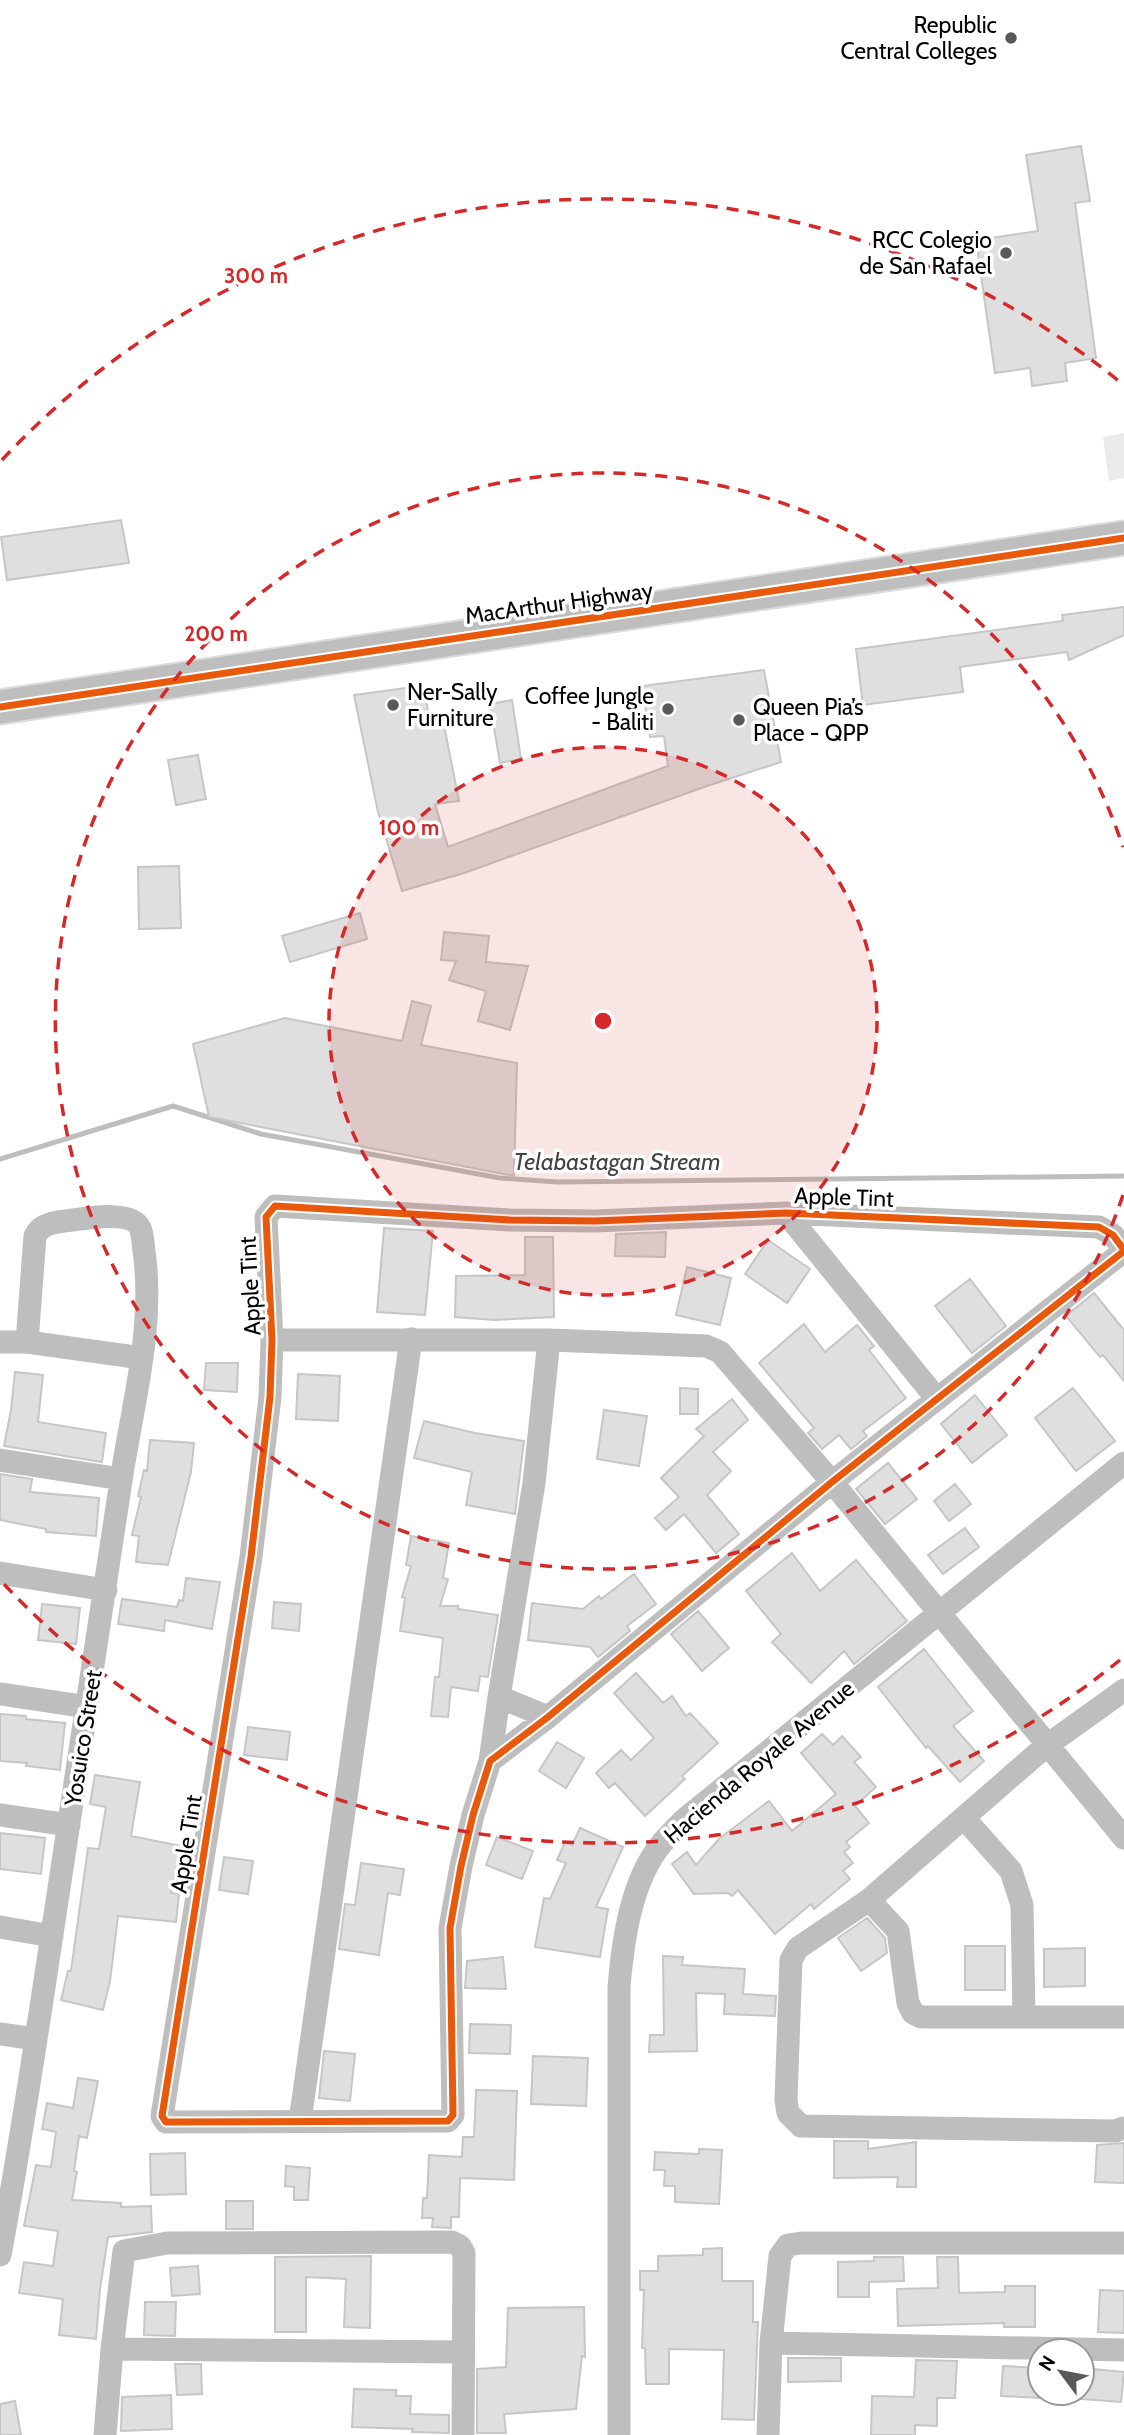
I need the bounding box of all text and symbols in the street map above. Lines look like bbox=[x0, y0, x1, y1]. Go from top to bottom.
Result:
place label: Republic Central Colleges bbox=[840, 11, 997, 65]
marker: Republic Central Colleges bbox=[1003, 30, 1019, 46]
place label: RCC Colegio de San Rafael bbox=[859, 226, 993, 280]
marker: RCC Colegio de San Rafael bbox=[998, 245, 1014, 261]
text: 300 m bbox=[224, 263, 288, 288]
street label: MacArthur Highway bbox=[463, 576, 655, 630]
text: 200 m bbox=[184, 621, 248, 646]
place label: Ner-Sally Furniture bbox=[407, 678, 498, 732]
place label: Coffee Jungle - Baliti bbox=[525, 682, 654, 736]
place label: Queen Pia’s Place - QPP bbox=[753, 693, 869, 747]
marker: Ner-Sally Furniture bbox=[385, 697, 401, 713]
marker: Coffee Jungle - Baliti bbox=[660, 701, 676, 717]
marker: Queen Pia’s Place - QPP bbox=[731, 712, 747, 728]
text: 100 m bbox=[379, 815, 439, 840]
centre of rings bbox=[591, 1009, 615, 1033]
water label: Telabastagan Stream bbox=[514, 1147, 720, 1176]
street label: Apple Tint bbox=[794, 1181, 894, 1213]
street label: Apple Tint bbox=[233, 1235, 267, 1336]
street label: Yosuico Street bbox=[58, 1668, 108, 1809]
street label: Hacienda Royale Avenue bbox=[658, 1674, 860, 1850]
street label: Apple Tint bbox=[164, 1792, 208, 1895]
north arrow bbox=[1026, 2337, 1096, 2407]
text: N bbox=[1034, 2351, 1060, 2375]

